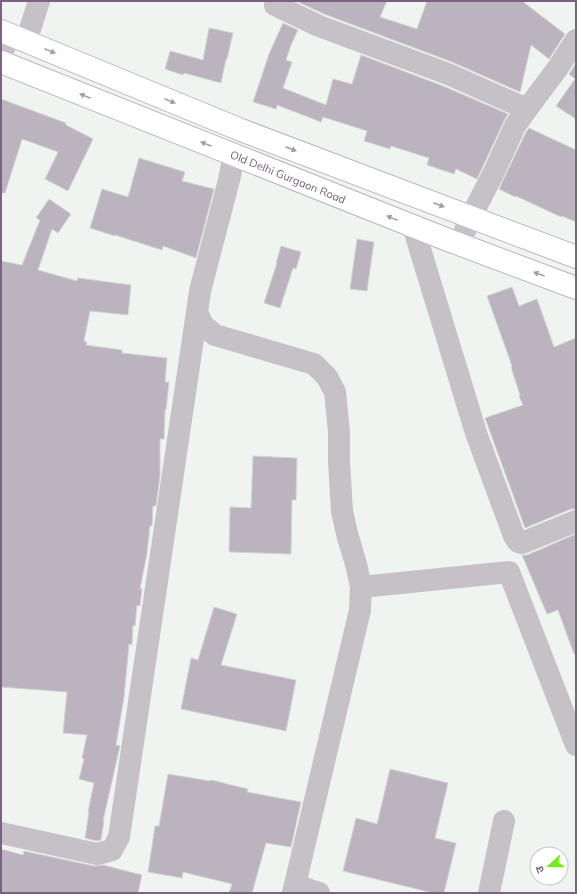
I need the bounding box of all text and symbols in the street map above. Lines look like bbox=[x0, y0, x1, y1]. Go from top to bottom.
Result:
one-way arrow bbox=[44, 48, 56, 55]
one-way arrow bbox=[79, 92, 91, 98]
one-way arrow bbox=[165, 98, 176, 104]
one-way arrow bbox=[200, 141, 211, 147]
one-way arrow bbox=[285, 146, 297, 152]
street label: Old Delhi Gurgaon Road bbox=[228, 147, 348, 207]
one-way arrow bbox=[433, 202, 445, 208]
one-way arrow bbox=[386, 215, 397, 221]
one-way arrow bbox=[533, 271, 545, 277]
north arrow bbox=[529, 846, 569, 886]
text: उ bbox=[532, 864, 547, 875]

